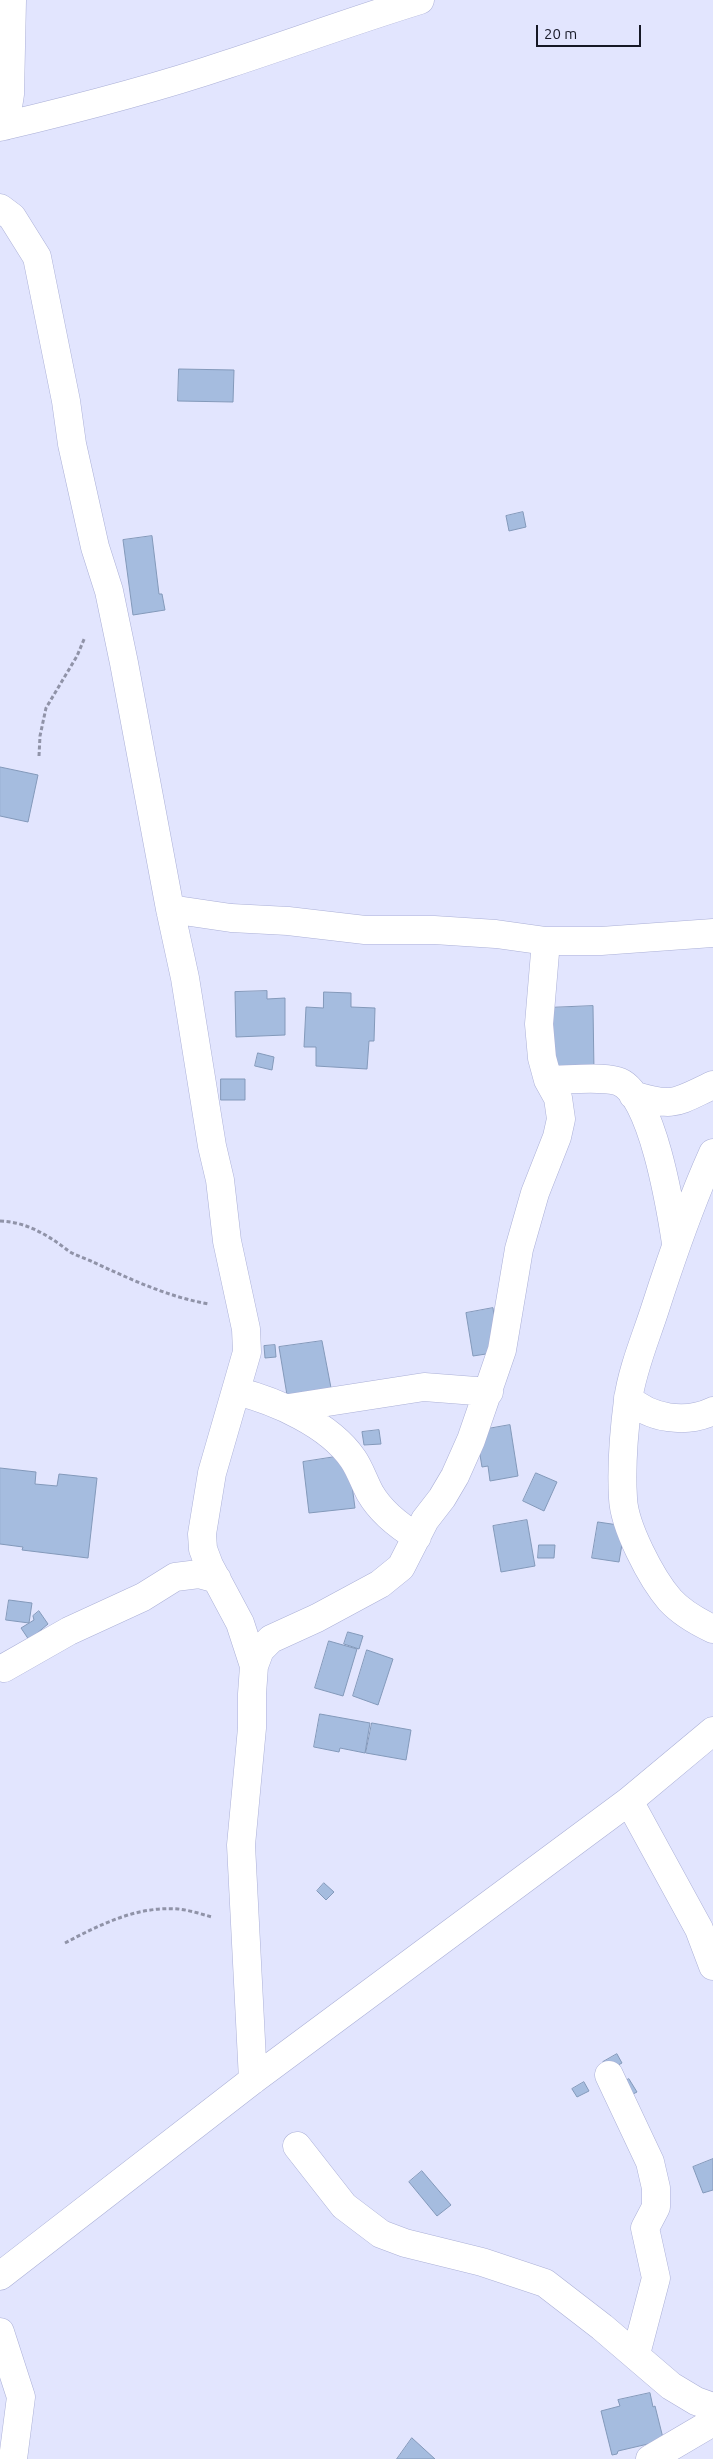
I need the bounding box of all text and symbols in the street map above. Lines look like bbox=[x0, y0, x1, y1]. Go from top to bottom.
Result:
scale bar bbox=[538, 15, 643, 47]
text: 20 m bbox=[544, 25, 577, 42]

